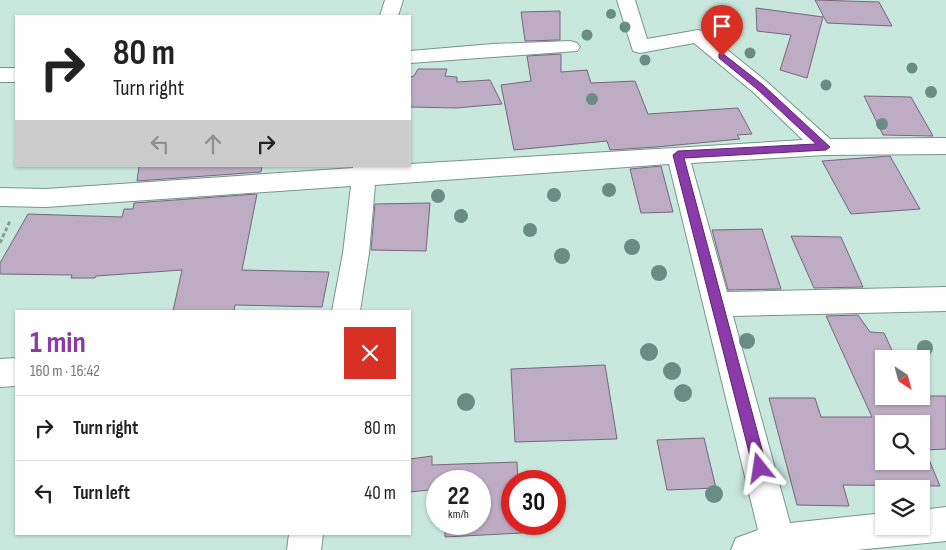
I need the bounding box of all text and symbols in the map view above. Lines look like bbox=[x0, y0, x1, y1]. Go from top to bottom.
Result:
pin bbox=[701, 5, 743, 56]
icon: arrive bbox=[708, 12, 736, 40]
text: 80 m bbox=[113, 32, 175, 75]
icon: right bbox=[30, 35, 95, 100]
text: Turn right bbox=[113, 75, 184, 102]
icon: left bbox=[146, 130, 174, 158]
icon: ahead bbox=[199, 130, 227, 158]
icon: right bbox=[252, 130, 280, 158]
text: 1 min bbox=[30, 325, 86, 361]
button: close bbox=[344, 327, 396, 379]
north arrow bbox=[875, 350, 930, 405]
map controls bbox=[875, 350, 930, 535]
text: 160 m · 16:42 bbox=[30, 362, 100, 381]
icon: right bbox=[30, 414, 58, 442]
button: search bbox=[875, 415, 930, 470]
text: Turn right bbox=[73, 417, 138, 440]
text: 80 m bbox=[364, 417, 396, 440]
position arrow bbox=[733, 441, 785, 493]
speed limit sign: 30 bbox=[501, 470, 566, 535]
icon: left bbox=[30, 479, 58, 507]
button: layers bbox=[875, 480, 930, 535]
text: 22 bbox=[448, 481, 469, 512]
text: Turn left bbox=[73, 482, 130, 505]
text: 40 m bbox=[364, 482, 396, 505]
text: km/h bbox=[448, 507, 469, 522]

